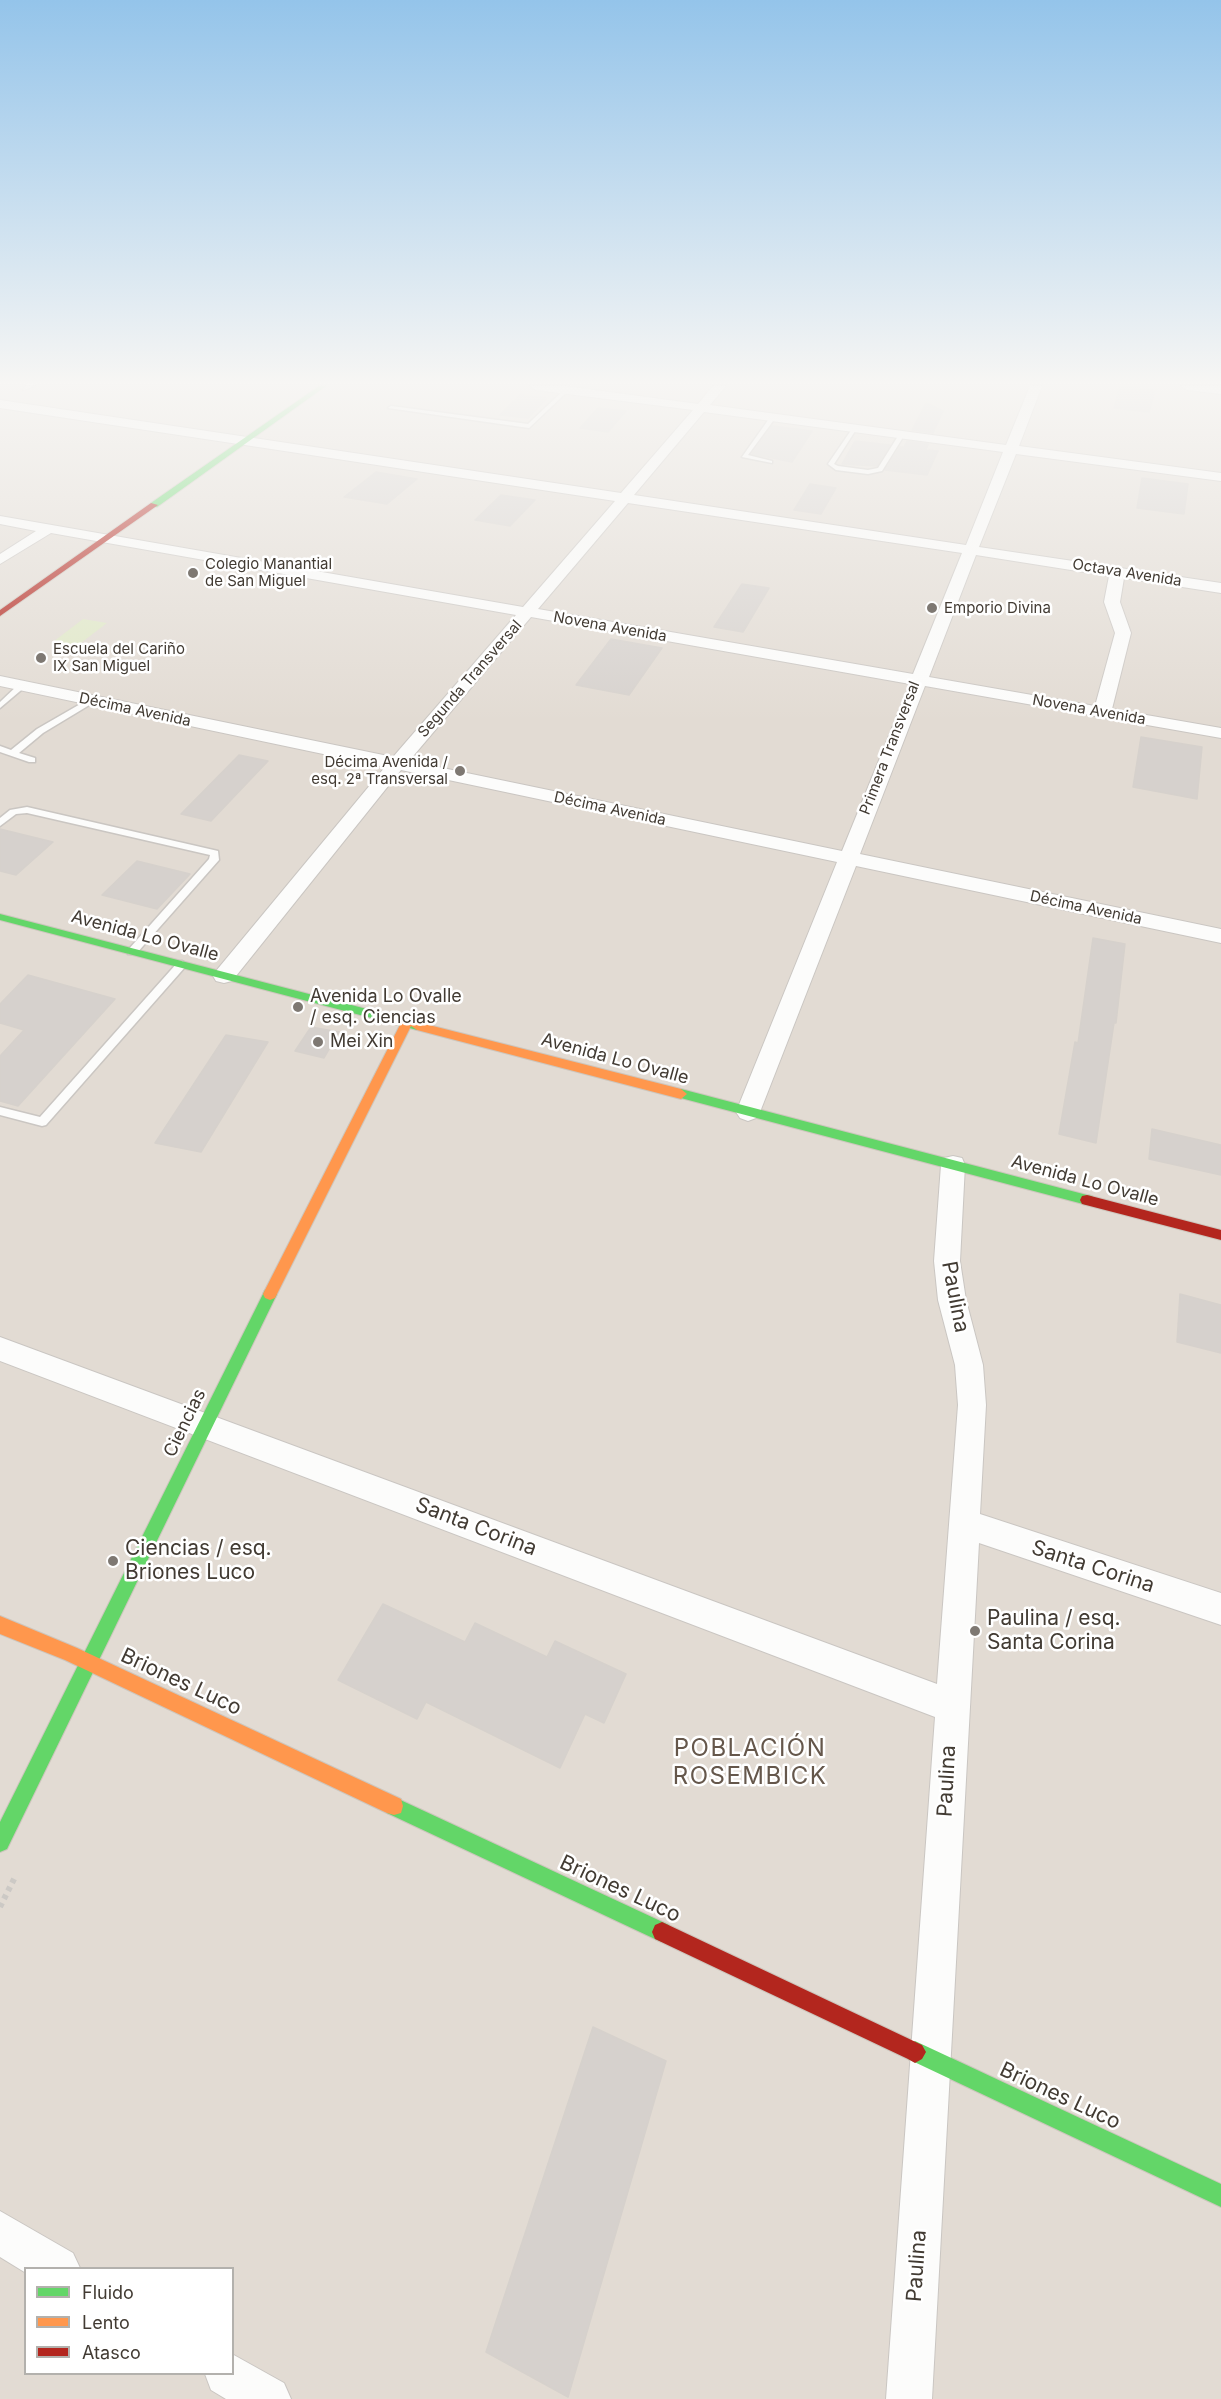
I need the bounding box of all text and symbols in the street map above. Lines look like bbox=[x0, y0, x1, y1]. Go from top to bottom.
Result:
place label: Colegio Manantial de San Miguel bbox=[205, 555, 332, 590]
street label: Octava Avenida bbox=[1071, 555, 1183, 591]
marker: Colegio Manantial de San Miguel bbox=[186, 566, 200, 580]
place label: Emporio Divina bbox=[944, 599, 1051, 617]
marker: Emporio Divina bbox=[925, 601, 939, 615]
street label: Novena Avenida bbox=[552, 608, 668, 646]
street label: Segunda Transversal bbox=[414, 617, 526, 741]
place label: Escuela del Cariño IX San Miguel bbox=[53, 640, 185, 675]
marker: Escuela del Cariño IX San Miguel bbox=[34, 651, 48, 665]
street label: Primera Transversal bbox=[856, 679, 924, 817]
street label: Décima Avenida bbox=[77, 689, 193, 731]
street label: Novena Avenida bbox=[1031, 691, 1147, 729]
place label: Décima Avenida / esq. 2ª Transversal bbox=[311, 753, 448, 788]
marker: Décima Avenida / esq. 2ª Transversal bbox=[453, 764, 467, 778]
street label: Décima Avenida bbox=[552, 788, 668, 830]
street label: Décima Avenida bbox=[1028, 887, 1144, 929]
street label: Avenida Lo Ovalle bbox=[69, 906, 221, 966]
place label: Avenida Lo Ovalle / esq. Ciencias bbox=[310, 986, 462, 1028]
marker: Avenida Lo Ovalle / esq. Ciencias bbox=[291, 1000, 305, 1014]
street label: Avenida Lo Ovalle bbox=[539, 1029, 691, 1089]
place label: Mei Xin bbox=[330, 1031, 393, 1053]
marker: Mei Xin bbox=[311, 1035, 325, 1049]
street label: Avenida Lo Ovalle bbox=[1009, 1151, 1161, 1211]
street label: Paulina bbox=[936, 1259, 974, 1335]
street label: Ciencias bbox=[159, 1386, 211, 1460]
street label: Santa Corina bbox=[412, 1492, 540, 1562]
street label: Santa Corina bbox=[1028, 1535, 1158, 1599]
place label: Ciencias / esq. Briones Luco bbox=[125, 1536, 272, 1586]
marker: Ciencias / esq. Briones Luco bbox=[106, 1554, 120, 1568]
place label: Paulina / esq. Santa Corina bbox=[987, 1606, 1121, 1656]
marker: Paulina / esq. Santa Corina bbox=[968, 1624, 982, 1638]
street label: Briones Luco bbox=[117, 1643, 245, 1721]
district label: POBLACIÓN ROSEMBICK bbox=[673, 1735, 827, 1791]
street label: Paulina bbox=[933, 1744, 961, 1818]
street label: Briones Luco bbox=[556, 1850, 684, 1928]
street label: Briones Luco bbox=[996, 2057, 1124, 2135]
street label: Paulina bbox=[902, 2229, 932, 2303]
legend bbox=[24, 2267, 234, 2375]
text: Fluido bbox=[82, 2282, 134, 2303]
text: Lento bbox=[82, 2312, 130, 2333]
text: Atasco bbox=[82, 2342, 141, 2363]

